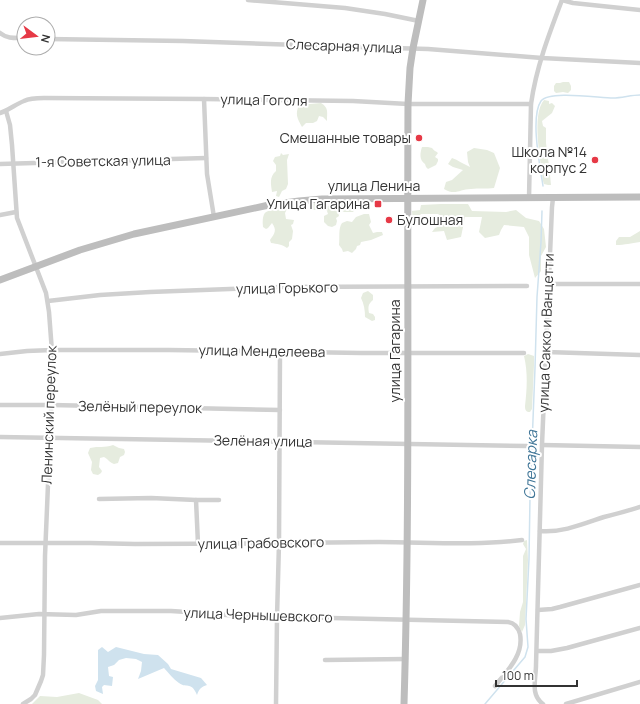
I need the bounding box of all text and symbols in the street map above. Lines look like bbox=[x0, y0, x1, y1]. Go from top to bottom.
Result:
north arrow bbox=[16, 16, 56, 56]
text: N bbox=[38, 33, 54, 45]
street label: Слесарная улица bbox=[286, 34, 402, 57]
street label: улица Гоголя bbox=[220, 89, 308, 110]
place label: Смешанные товары bbox=[280, 128, 411, 147]
marker: Смешанные товары bbox=[414, 133, 424, 143]
place label: Школа №14 корпус 2 bbox=[511, 142, 587, 177]
street label: 1-я Советская улица bbox=[35, 150, 171, 171]
marker: Школа №14 корпус 2 bbox=[590, 155, 600, 165]
street label: улица Ленина bbox=[328, 176, 420, 195]
place label: Улица Гагарина bbox=[267, 194, 370, 213]
marker: Улица Гагарина bbox=[373, 199, 383, 209]
place label: Булошная bbox=[397, 210, 463, 229]
marker: Булошная bbox=[384, 215, 394, 225]
street label: улица Сакко и Ванцетти bbox=[533, 253, 558, 413]
street label: улица Горького bbox=[236, 277, 338, 298]
street label: улица Гагарина bbox=[385, 300, 404, 402]
street label: улица Менделеева bbox=[198, 340, 326, 361]
street label: Ленинский переулок bbox=[37, 344, 60, 485]
street label: Зелёный переулок bbox=[78, 396, 203, 417]
water label: Слесарка bbox=[519, 429, 542, 500]
street label: Зелёная улица bbox=[213, 430, 313, 451]
street label: улица Грабовского bbox=[198, 532, 324, 553]
street label: улица Чернышевского bbox=[183, 602, 333, 627]
scale bar bbox=[496, 662, 577, 688]
text: 100 m bbox=[502, 667, 534, 684]

